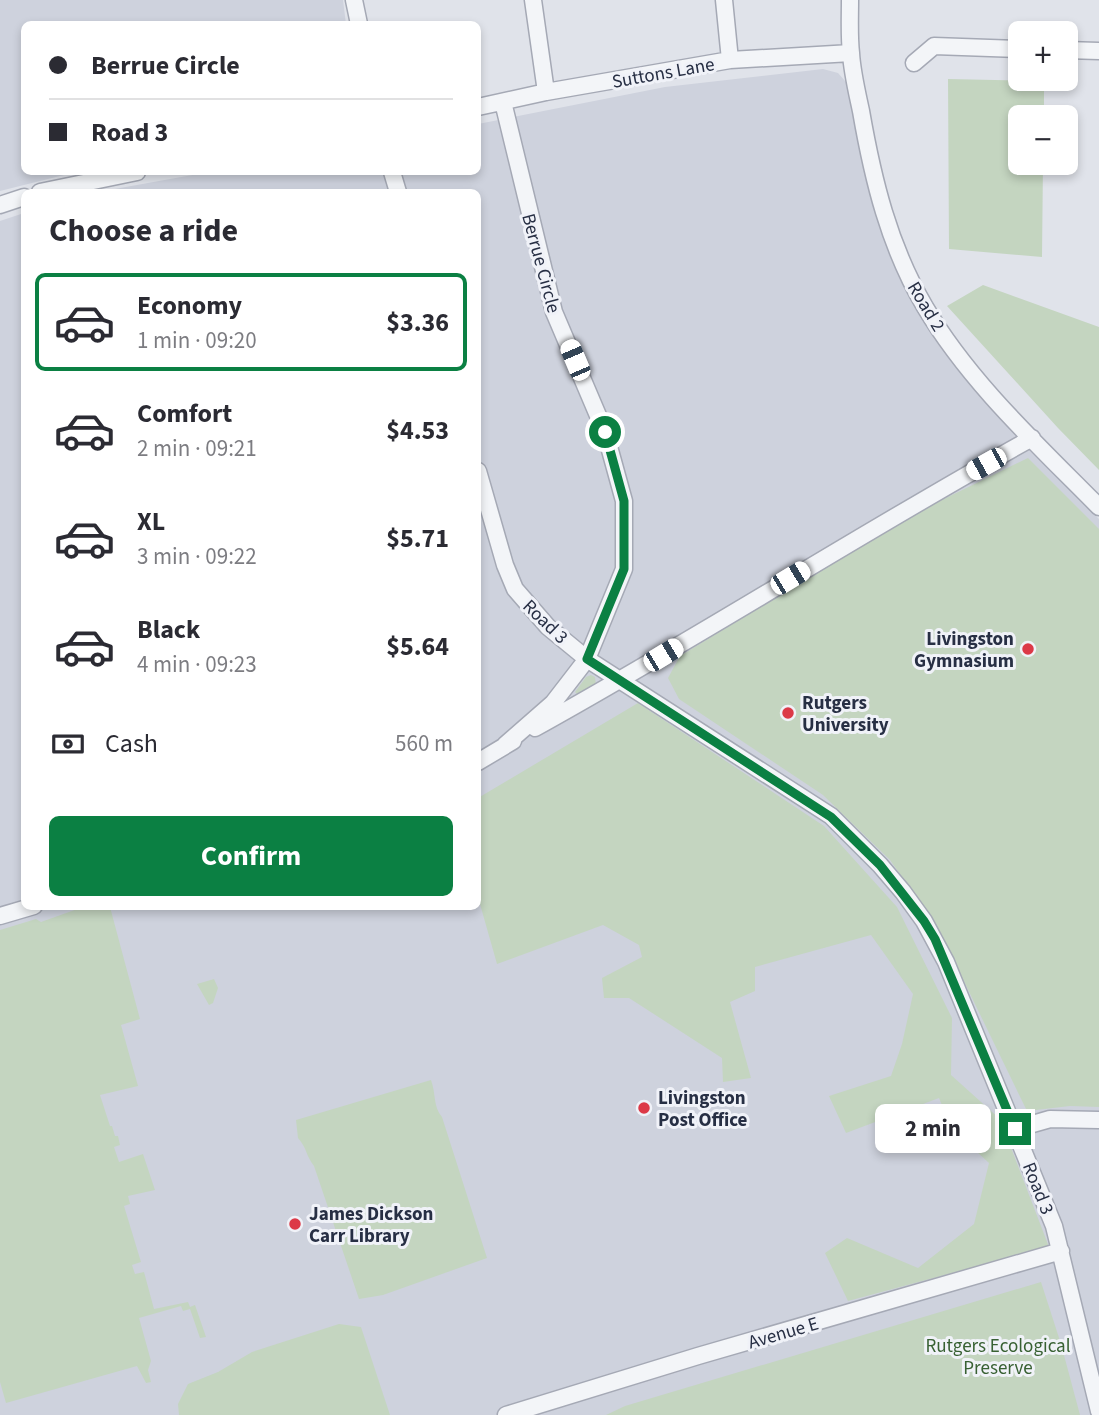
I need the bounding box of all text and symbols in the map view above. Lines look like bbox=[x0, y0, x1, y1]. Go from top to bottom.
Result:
map controls bbox=[1008, 21, 1078, 175]
button: + bbox=[1008, 21, 1078, 91]
text: Berrue Circle bbox=[91, 47, 240, 84]
street label: Suttons Lane bbox=[610, 51, 717, 96]
button: − bbox=[1008, 105, 1078, 175]
text: Road 3 bbox=[91, 114, 168, 151]
text: Choose a ride bbox=[49, 208, 238, 254]
street label: Berrue Circle bbox=[514, 211, 567, 316]
street label: Road 2 bbox=[900, 277, 951, 337]
text: Economy bbox=[137, 287, 242, 324]
icon: car bbox=[53, 291, 116, 354]
text: $3.36 bbox=[386, 304, 449, 341]
text: 1 min · 09:20 bbox=[137, 324, 257, 357]
car bbox=[558, 337, 593, 383]
text: Comfort bbox=[137, 395, 232, 432]
icon: car bbox=[53, 399, 116, 462]
text: $4.53 bbox=[386, 412, 449, 449]
route start bbox=[589, 416, 621, 448]
text: 2 min · 09:21 bbox=[137, 432, 257, 465]
car bbox=[963, 445, 1010, 483]
text: XL bbox=[137, 503, 165, 540]
icon: car bbox=[53, 507, 116, 570]
text: $5.71 bbox=[386, 520, 449, 557]
text: 3 min · 09:22 bbox=[137, 540, 257, 573]
car bbox=[767, 558, 814, 598]
street label: Road 3 bbox=[516, 594, 574, 651]
text: Black bbox=[137, 611, 200, 648]
icon: car bbox=[53, 615, 116, 678]
place label: Livingston Gymnasium bbox=[914, 626, 1014, 675]
text: $5.64 bbox=[386, 628, 449, 665]
car bbox=[640, 635, 687, 675]
marker: Livingston Gymnasium bbox=[1020, 641, 1036, 657]
text: 4 min · 09:23 bbox=[137, 648, 257, 681]
place label: Rutgers University bbox=[802, 690, 889, 739]
marker: Rutgers University bbox=[780, 705, 796, 721]
icon: cash bbox=[49, 725, 87, 763]
text: Cash bbox=[105, 725, 158, 762]
text: 560 m bbox=[395, 727, 453, 760]
button: Confirm bbox=[49, 816, 453, 896]
place label: Livingston Post Office bbox=[658, 1085, 748, 1134]
marker: Livingston Post Office bbox=[636, 1100, 652, 1116]
callout: 2 min bbox=[875, 1104, 990, 1154]
text: 2 min bbox=[905, 1112, 961, 1145]
route end bbox=[999, 1113, 1031, 1145]
street label: Road 3 bbox=[1015, 1158, 1060, 1219]
place label: James Dickson Carr Library bbox=[309, 1201, 433, 1250]
marker: James Dickson Carr Library bbox=[287, 1216, 303, 1232]
street label: Avenue E bbox=[745, 1310, 822, 1356]
park label: Rutgers Ecological Preserve bbox=[925, 1333, 1071, 1382]

